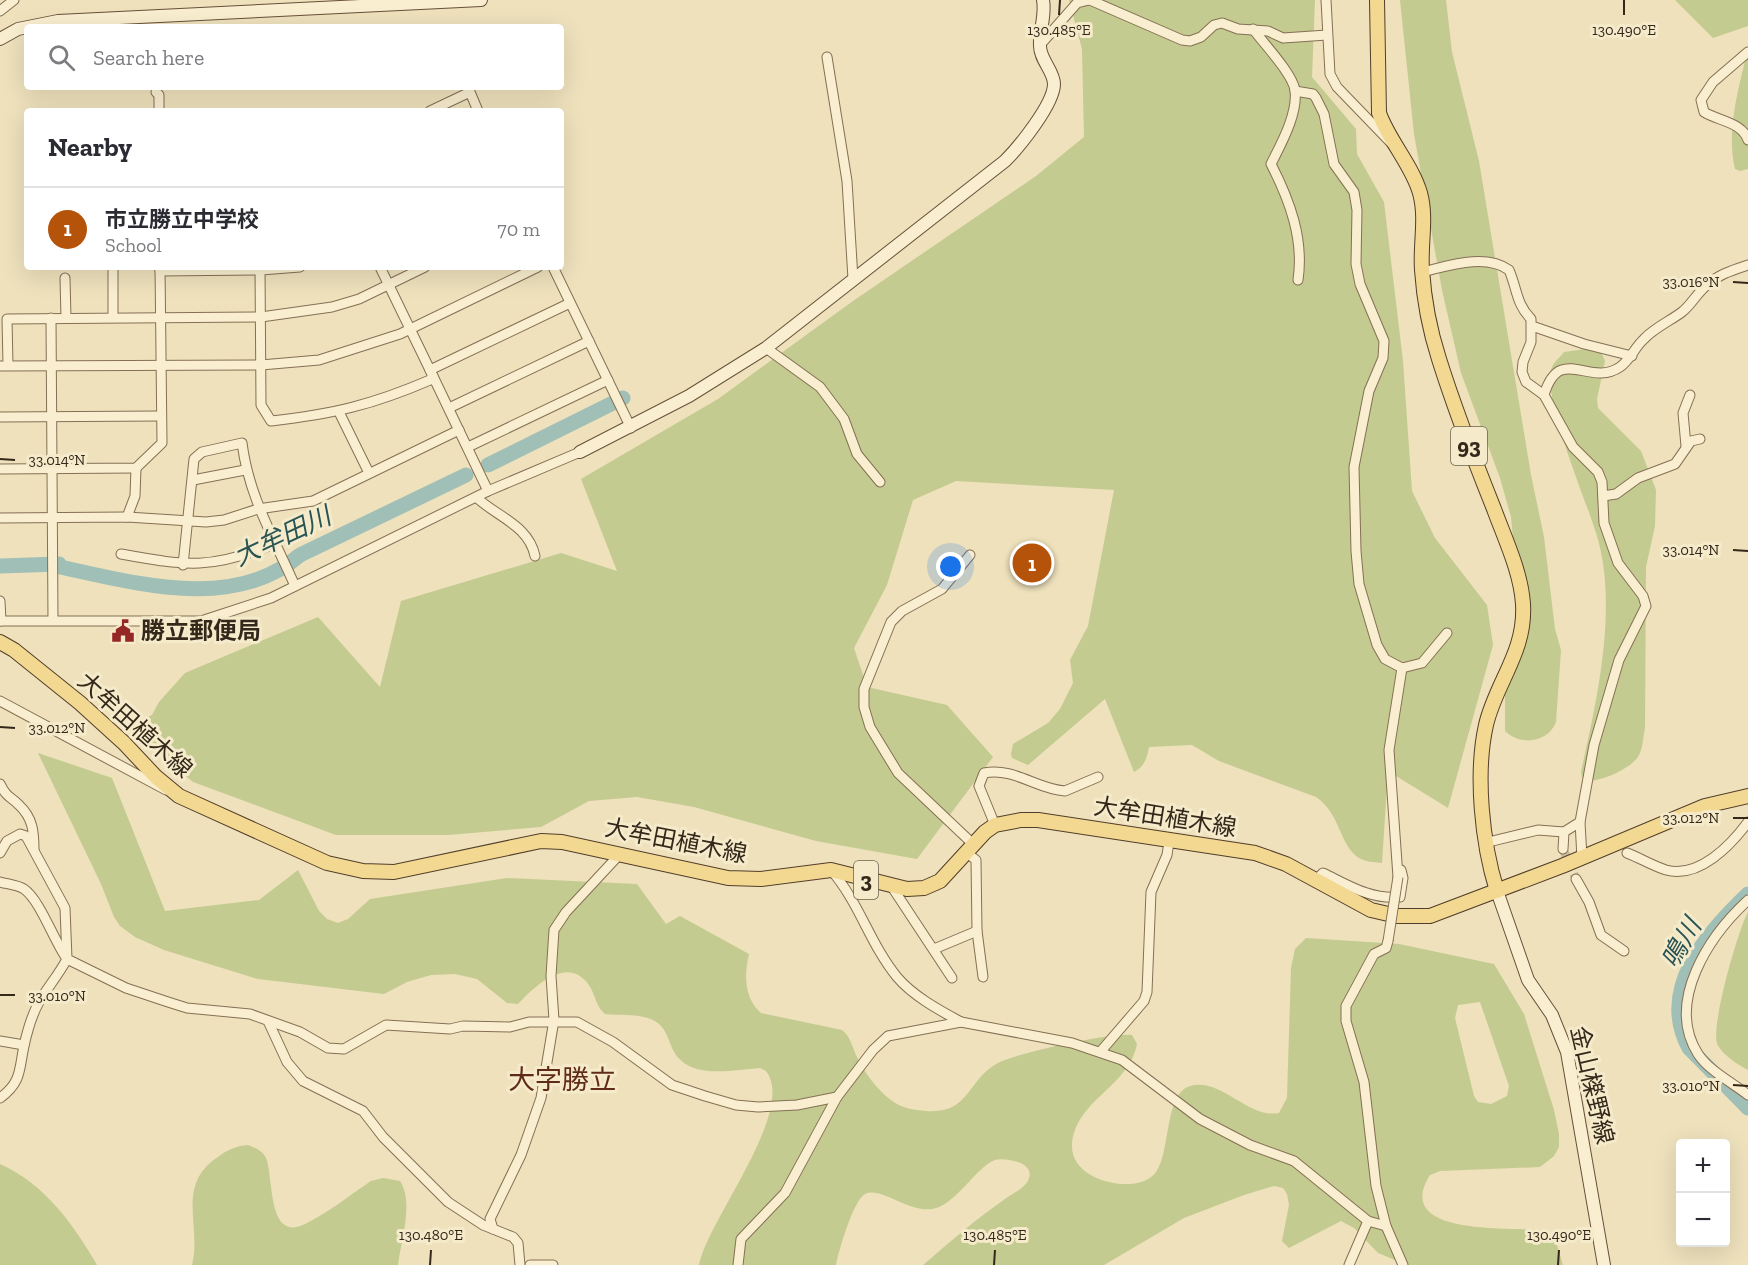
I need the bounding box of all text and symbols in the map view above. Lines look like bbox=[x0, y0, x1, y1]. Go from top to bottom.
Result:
text: 130.485°E bbox=[1027, 21, 1091, 39]
text: 130.490°E bbox=[1592, 21, 1656, 39]
search box bbox=[24, 24, 564, 90]
icon: search bbox=[45, 41, 78, 74]
text: Search here bbox=[93, 44, 204, 71]
text: Nearby bbox=[48, 131, 132, 163]
text: 市立勝立中学校 bbox=[105, 206, 259, 233]
text: 1 bbox=[63, 217, 72, 241]
text: 70 m bbox=[497, 217, 540, 241]
text: School bbox=[105, 233, 162, 257]
text: 33.016°N bbox=[1662, 273, 1720, 291]
road number: 93 bbox=[1451, 427, 1487, 465]
text: 33.014°N bbox=[29, 451, 85, 469]
water label: 大牟田川 bbox=[228, 498, 339, 572]
pin: 1 bbox=[1012, 540, 1052, 586]
text: 33.014°N bbox=[1663, 541, 1719, 559]
your location bbox=[936, 552, 965, 581]
place label: 勝立郵便局 bbox=[141, 616, 261, 645]
public building icon: 勝立郵便局 bbox=[110, 618, 136, 644]
street label: 大牟田植木線 bbox=[72, 666, 199, 784]
text: 33.012°N bbox=[29, 719, 85, 737]
street label: 大牟田植木線 bbox=[1092, 791, 1238, 842]
text: 33.012°N bbox=[1663, 809, 1719, 827]
street label: 大牟田植木線 bbox=[603, 813, 750, 868]
road number: 3 bbox=[854, 861, 878, 899]
water label: 鳴川 bbox=[1654, 910, 1709, 974]
text: 33.010°N bbox=[28, 987, 86, 1005]
street label: 金山檪野線 bbox=[1565, 1023, 1620, 1147]
district label: 大字勝立 bbox=[508, 1064, 616, 1096]
text: 33.010°N bbox=[1662, 1077, 1720, 1095]
map controls bbox=[1676, 1139, 1730, 1247]
button: + bbox=[1676, 1139, 1730, 1193]
button: − bbox=[1676, 1193, 1730, 1247]
text: 130.480°E bbox=[399, 1226, 463, 1244]
text: 130.485°E bbox=[963, 1226, 1027, 1244]
text: 130.490°E bbox=[1527, 1226, 1591, 1244]

